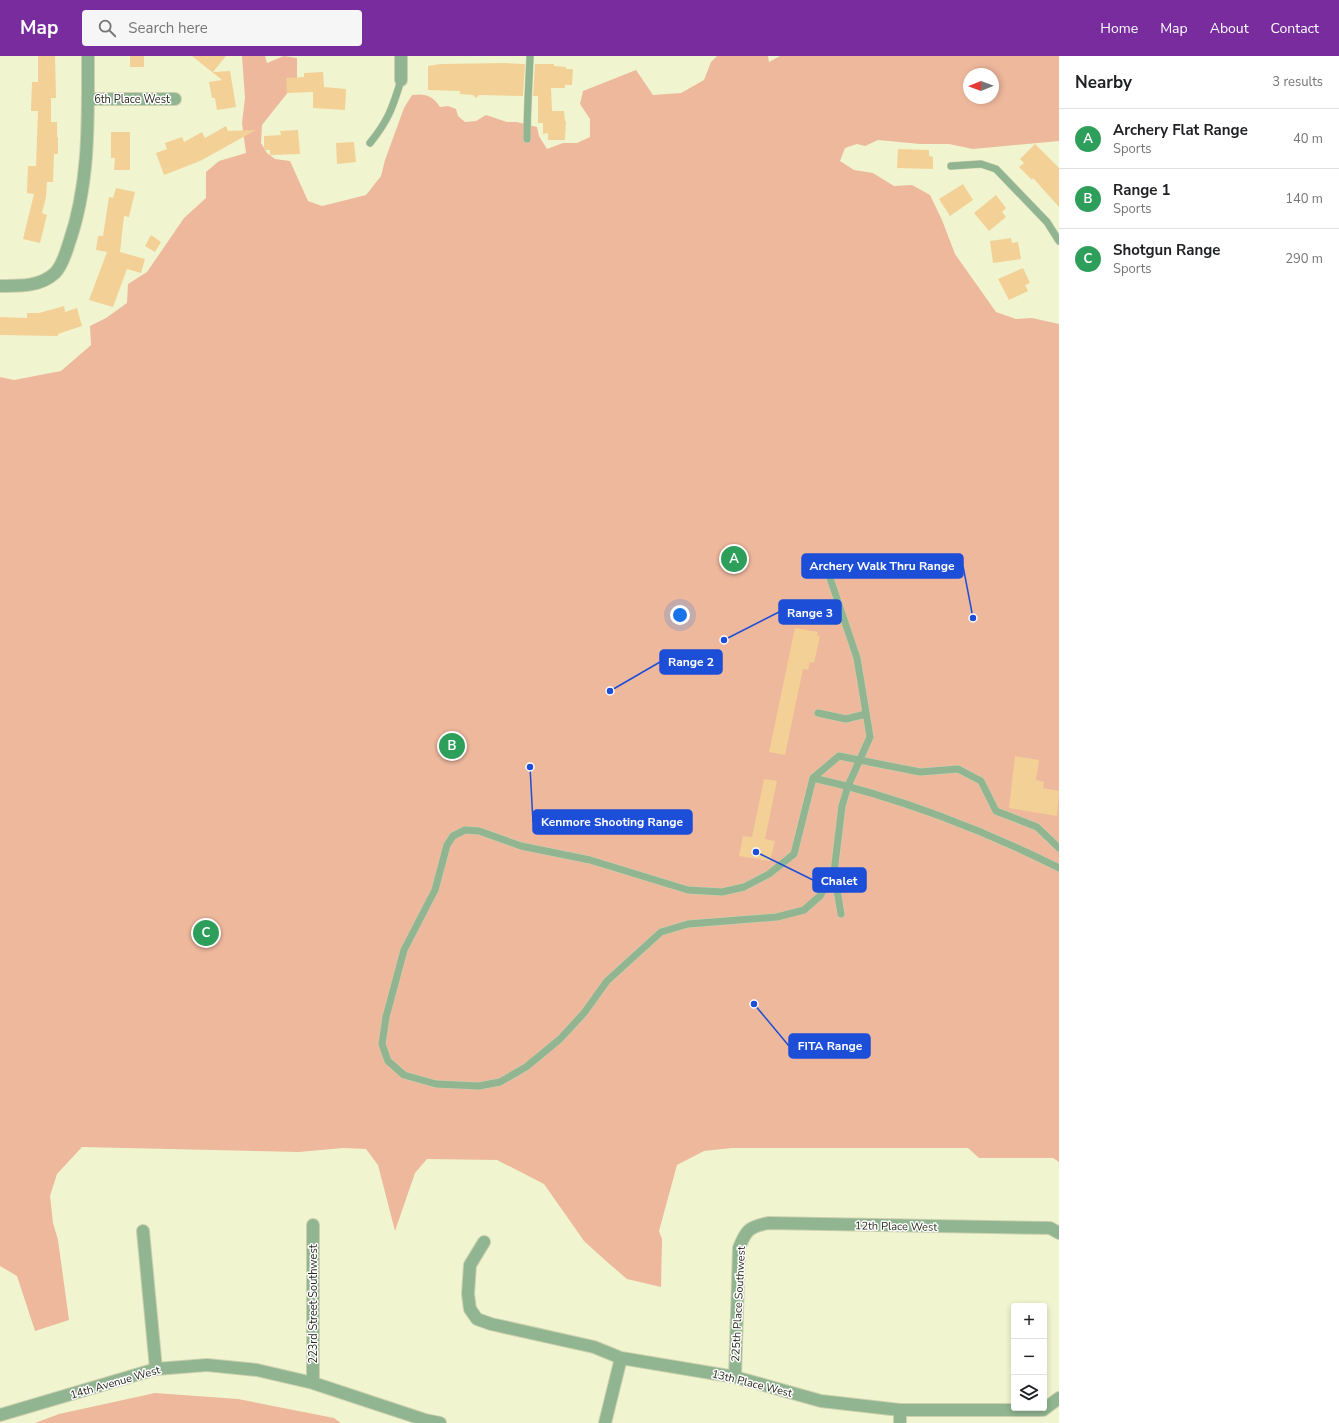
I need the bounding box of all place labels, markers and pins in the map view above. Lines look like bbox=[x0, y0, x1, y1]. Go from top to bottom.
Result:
pin: A bbox=[721, 544, 747, 574]
callout: Archery Walk Thru Range bbox=[802, 554, 963, 578]
callout: Range 3 bbox=[779, 600, 841, 624]
callout: Range 2 bbox=[660, 650, 722, 674]
pin: B bbox=[439, 731, 465, 761]
callout: Kenmore Shooting Range bbox=[533, 810, 692, 834]
callout: Chalet bbox=[813, 868, 866, 892]
pin: C bbox=[193, 918, 219, 948]
callout: FITA Range bbox=[789, 1034, 870, 1058]

